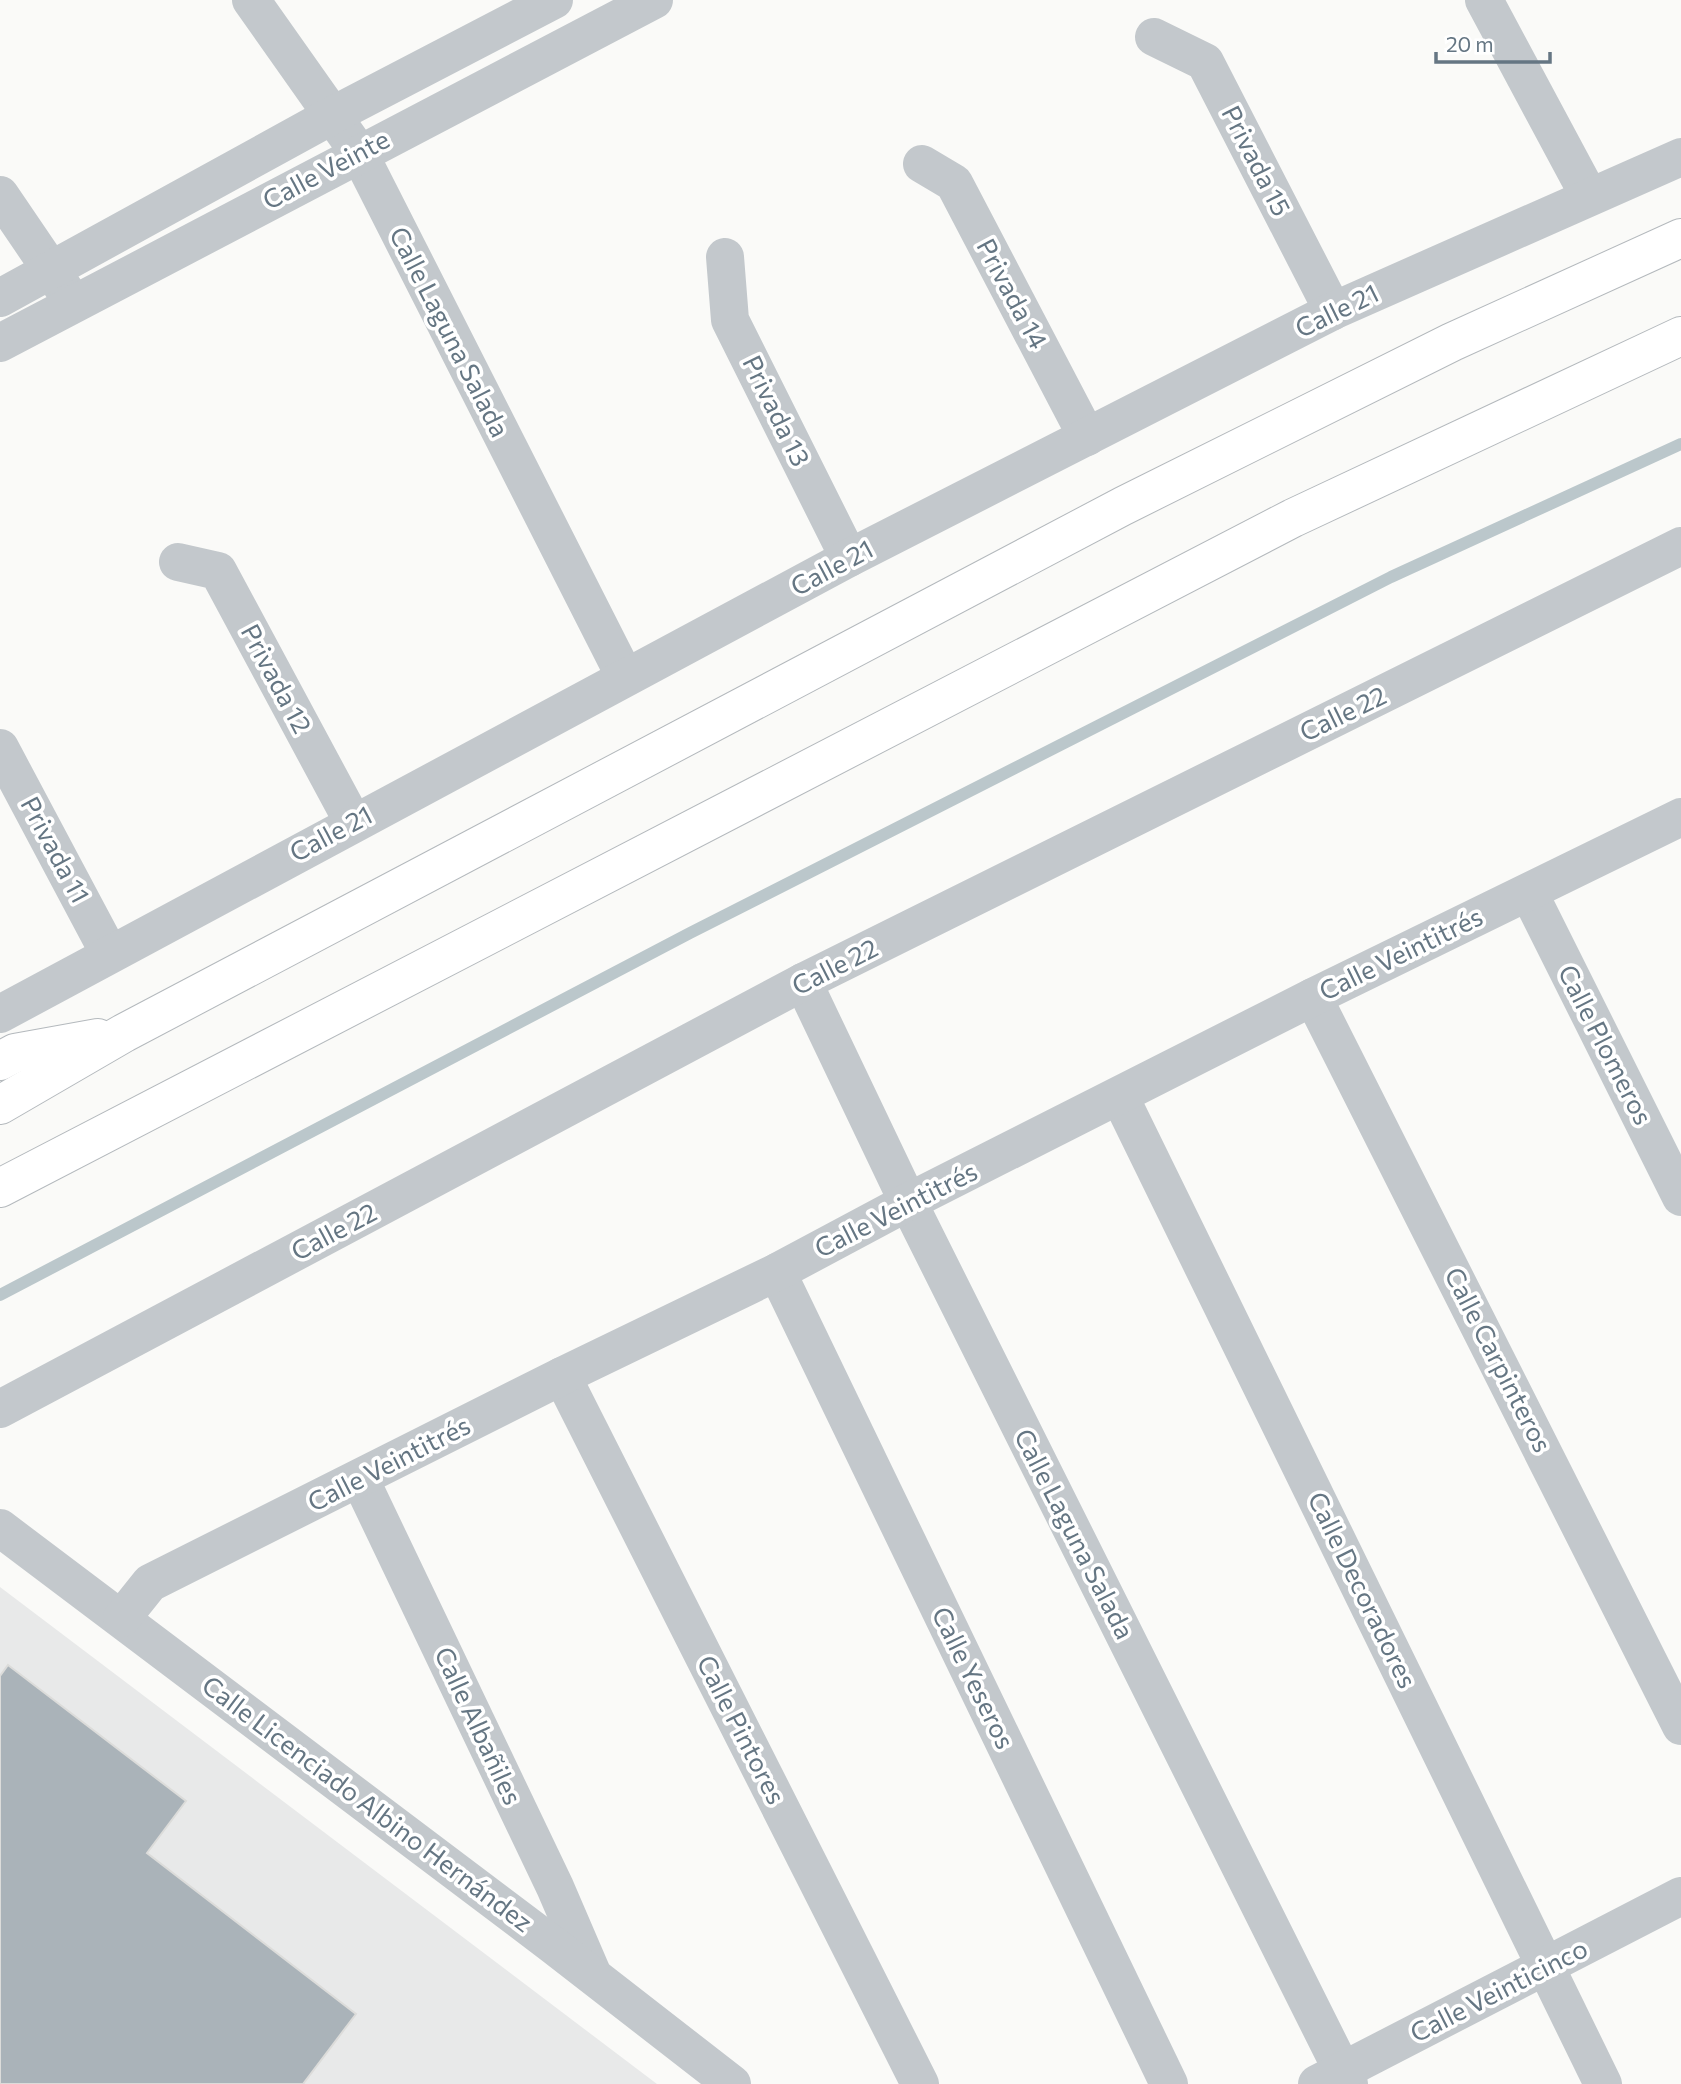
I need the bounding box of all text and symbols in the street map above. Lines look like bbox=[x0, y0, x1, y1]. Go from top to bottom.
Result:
scale bar bbox=[1436, 21, 1550, 65]
text: 20 m bbox=[1446, 31, 1494, 56]
street label: Privada 15 bbox=[1216, 100, 1298, 221]
street label: Calle Veinte bbox=[257, 122, 394, 215]
street label: Calle Laguna Salada bbox=[384, 221, 517, 442]
street label: Privada 14 bbox=[971, 233, 1055, 354]
street label: Calle 21 bbox=[1290, 276, 1383, 343]
street label: Privada 13 bbox=[737, 350, 817, 471]
street label: Calle 21 bbox=[785, 532, 878, 601]
street label: Privada 12 bbox=[236, 618, 319, 738]
street label: Calle 22 bbox=[1294, 679, 1391, 747]
street label: Privada 11 bbox=[15, 791, 97, 908]
street label: Calle 21 bbox=[284, 798, 377, 867]
street label: Calle Veintitrés bbox=[1313, 900, 1487, 1006]
street label: Calle 22 bbox=[786, 931, 882, 1000]
street label: Calle Plomeros bbox=[1553, 959, 1660, 1129]
street label: Calle Veintitrés bbox=[809, 1154, 982, 1263]
street label: Calle 22 bbox=[285, 1195, 381, 1266]
street label: Calle Carpinteros bbox=[1439, 1262, 1559, 1457]
street label: Calle Veintitrés bbox=[302, 1408, 475, 1517]
street label: Calle Laguna Salada bbox=[1009, 1423, 1142, 1644]
street label: Calle Decoradores bbox=[1302, 1486, 1424, 1692]
street label: Calle Yeseros bbox=[927, 1601, 1022, 1753]
street label: Calle Albañiles bbox=[429, 1642, 529, 1809]
street label: Calle Pintores bbox=[692, 1650, 793, 1809]
street label: Calle Licenciado Albino Hernández bbox=[197, 1668, 539, 1937]
street label: Calle Veinticinco bbox=[1404, 1932, 1592, 2048]

